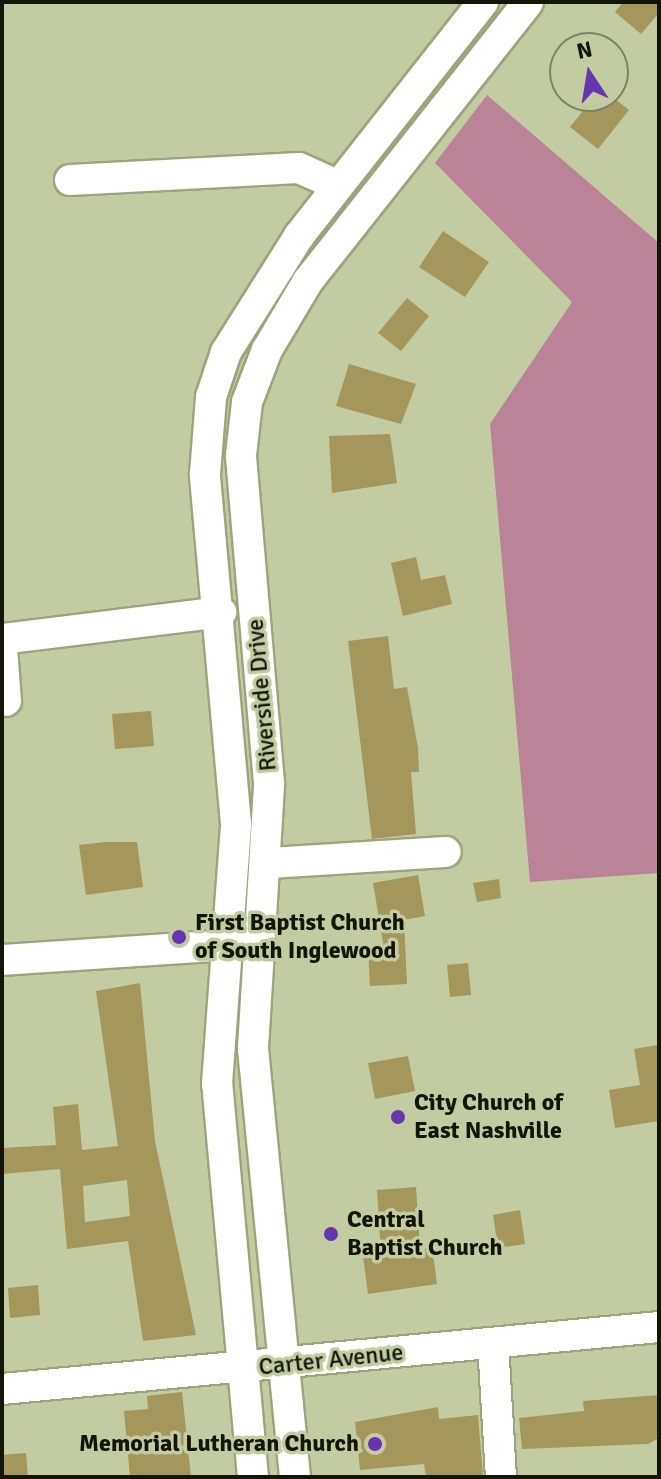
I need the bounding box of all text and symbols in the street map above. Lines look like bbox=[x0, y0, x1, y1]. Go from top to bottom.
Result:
north arrow bbox=[549, 32, 629, 112]
text: N bbox=[574, 35, 595, 65]
street label: Riverside Drive bbox=[241, 618, 283, 772]
place label: First Baptist Church of South Inglewood bbox=[195, 909, 405, 965]
marker: First Baptist Church of South Inglewood bbox=[170, 928, 188, 946]
place label: City Church of East Nashville bbox=[414, 1089, 563, 1145]
marker: City Church of East Nashville bbox=[389, 1108, 407, 1126]
place label: Central Baptist Church bbox=[347, 1206, 502, 1262]
marker: Central Baptist Church bbox=[322, 1225, 340, 1243]
street label: Carter Avenue bbox=[257, 1338, 405, 1382]
place label: Memorial Lutheran Church bbox=[79, 1430, 359, 1458]
marker: Memorial Lutheran Church bbox=[366, 1435, 384, 1453]

